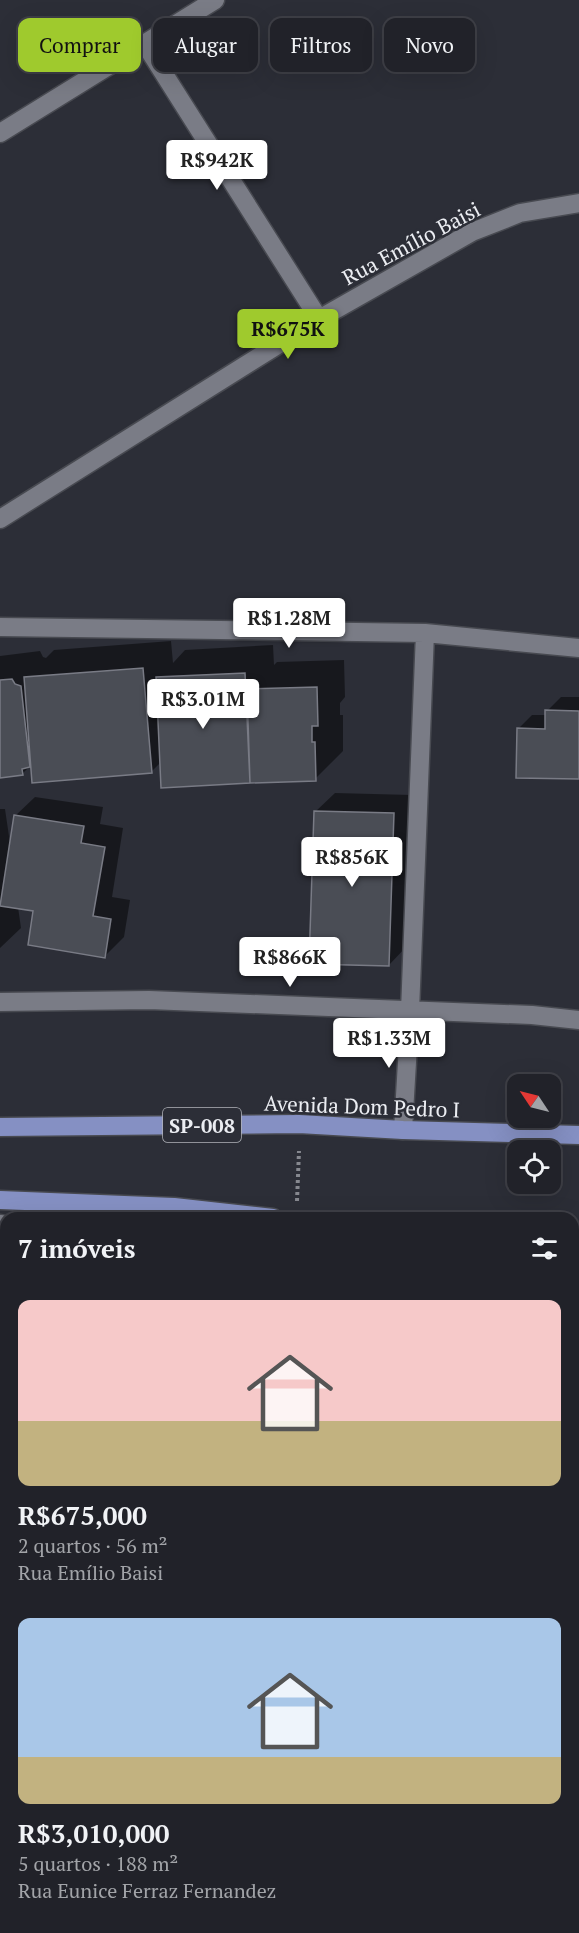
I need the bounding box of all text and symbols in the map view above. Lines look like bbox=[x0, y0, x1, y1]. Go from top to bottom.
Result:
chip: Comprar bbox=[18, 18, 141, 72]
chip: Alugar bbox=[153, 18, 258, 72]
chip: Filtros bbox=[270, 18, 372, 72]
chip: Novo bbox=[384, 18, 475, 72]
pin: R$942K bbox=[168, 140, 266, 191]
text: R$942K bbox=[180, 146, 254, 173]
street label: Rua Emílio Baisi bbox=[337, 195, 485, 291]
pin: R$675K bbox=[239, 309, 337, 360]
text: R$675K bbox=[251, 315, 325, 342]
pin: R$1.28M bbox=[234, 598, 344, 649]
text: R$1.28M bbox=[247, 604, 331, 631]
pin: R$3.01M bbox=[148, 679, 258, 730]
text: R$3.01M bbox=[161, 685, 245, 712]
pin: R$856K bbox=[303, 837, 401, 888]
text: R$856K bbox=[315, 843, 389, 870]
pin: R$866K bbox=[241, 937, 339, 988]
text: R$866K bbox=[253, 943, 327, 970]
pin: R$1.33M bbox=[334, 1018, 444, 1069]
text: R$1.33M bbox=[347, 1024, 431, 1051]
north arrow bbox=[507, 1074, 561, 1128]
map controls bbox=[507, 1074, 561, 1194]
street label: Avenida Dom Pedro I bbox=[264, 1089, 460, 1123]
road number: SP-008 bbox=[163, 1108, 241, 1142]
button: locate bbox=[507, 1140, 561, 1194]
text: 7 imóveis bbox=[18, 1231, 135, 1265]
icon: filters bbox=[528, 1232, 561, 1265]
icon: home bbox=[236, 1339, 344, 1447]
text: R$675,000 bbox=[18, 1498, 147, 1532]
text: 2 quartos · 56 m² bbox=[18, 1532, 167, 1559]
text: Rua Emílio Baisi bbox=[18, 1559, 163, 1586]
icon: home bbox=[236, 1657, 344, 1765]
text: R$3,010,000 bbox=[18, 1816, 170, 1850]
text: 5 quartos · 188 m² bbox=[18, 1850, 178, 1877]
text: Rua Eunice Ferraz Fernandez bbox=[18, 1877, 276, 1904]

